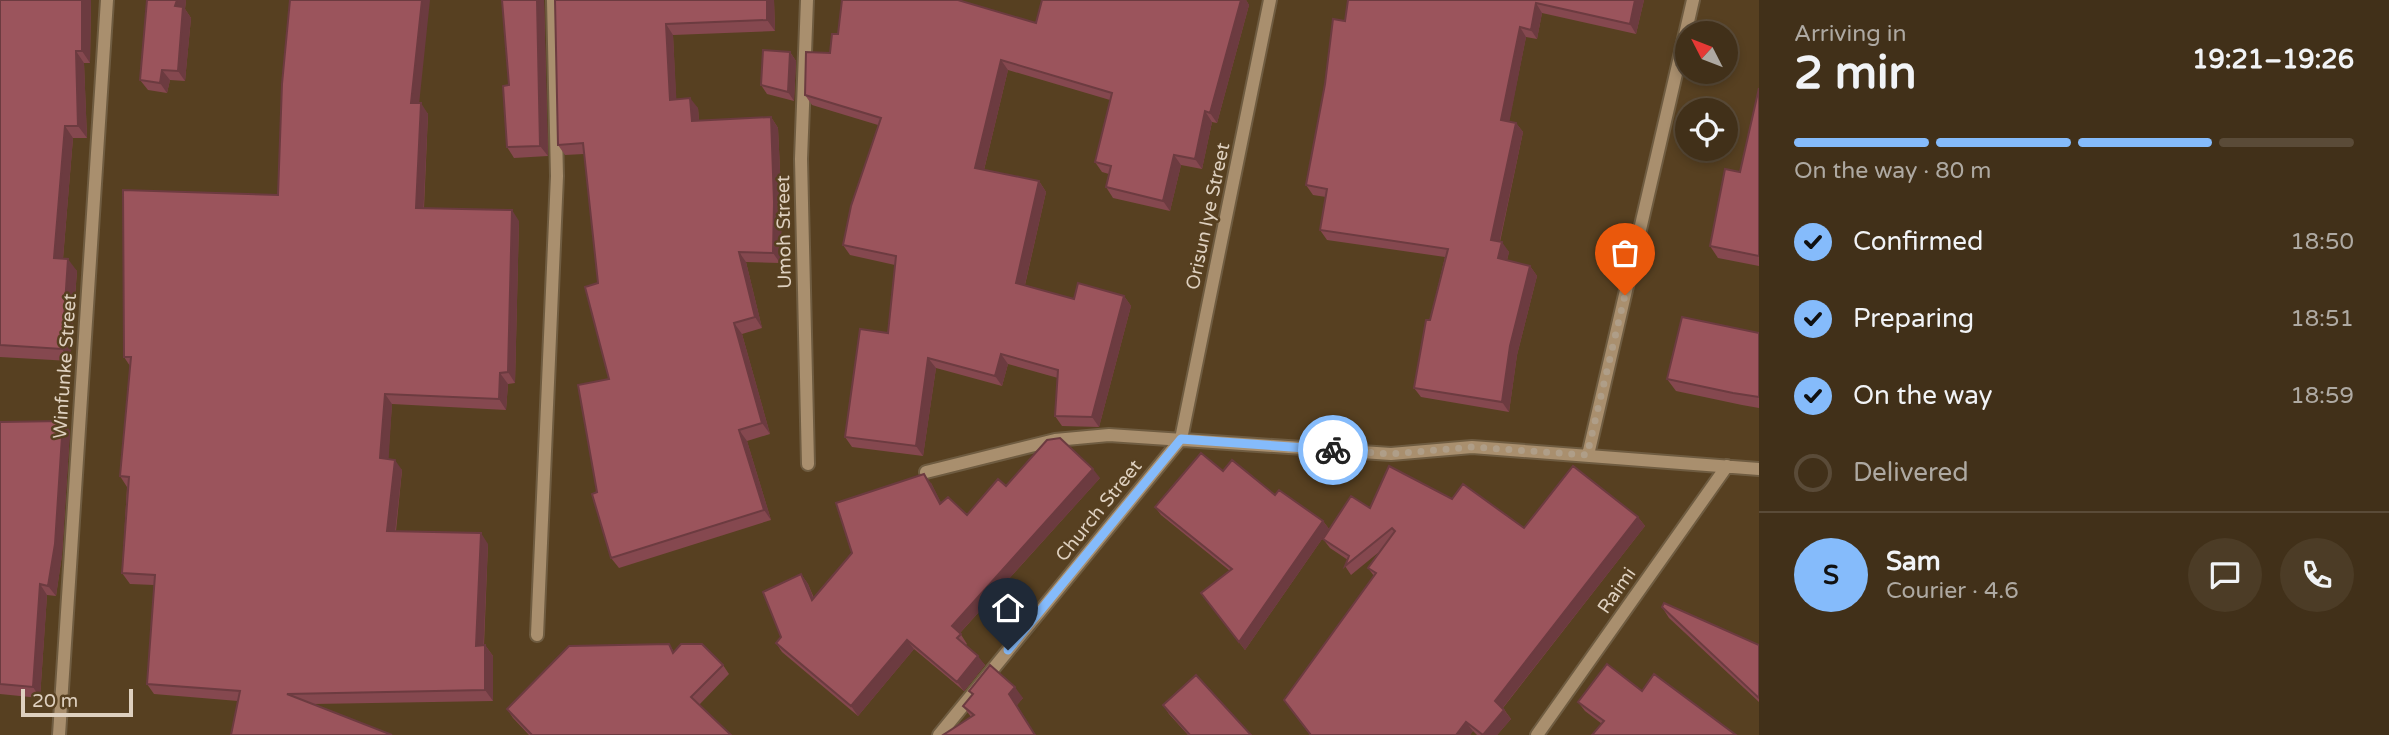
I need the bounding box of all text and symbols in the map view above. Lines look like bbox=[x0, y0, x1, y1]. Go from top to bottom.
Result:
text: Arriving in bbox=[1794, 20, 1907, 48]
north arrow bbox=[1675, 21, 1738, 84]
map controls bbox=[1675, 21, 1738, 161]
text: 19:21–19:26 bbox=[2192, 44, 2354, 75]
text: 2 min bbox=[1794, 46, 1917, 101]
button: locate bbox=[1675, 98, 1738, 161]
street label: Orisun Iye Street bbox=[1182, 141, 1234, 292]
text: On the way · 80 m bbox=[1794, 157, 1991, 185]
street label: Umoh Street bbox=[772, 175, 796, 289]
pin bbox=[1595, 223, 1655, 295]
icon: check bbox=[1794, 223, 1832, 261]
text: Confirmed bbox=[1853, 226, 1983, 257]
text: 18:50 bbox=[2290, 228, 2354, 256]
icon: bag bbox=[1606, 234, 1644, 272]
street label: Winfunke Street bbox=[49, 293, 81, 439]
icon: check bbox=[1794, 300, 1832, 338]
text: Preparing bbox=[1853, 303, 1974, 334]
text: 18:51 bbox=[2290, 305, 2354, 333]
icon: check bbox=[1794, 377, 1832, 415]
text: On the way bbox=[1853, 380, 1993, 411]
text: 18:59 bbox=[2290, 382, 2354, 410]
courier bbox=[1298, 415, 1368, 485]
icon: bike bbox=[1314, 431, 1352, 469]
street label: Church Street bbox=[1051, 455, 1146, 566]
text: Delivered bbox=[1853, 457, 1969, 488]
button: chat bbox=[2188, 538, 2262, 612]
button: phone bbox=[2280, 538, 2354, 612]
text: Sam bbox=[1886, 546, 1941, 577]
text: S bbox=[1823, 560, 1839, 591]
street label: Raimi bbox=[1593, 563, 1640, 618]
text: Courier · 4.6 bbox=[1886, 577, 2019, 605]
pin bbox=[978, 578, 1038, 650]
icon: home bbox=[989, 589, 1027, 627]
scale bar bbox=[21, 686, 133, 718]
text: 20 m bbox=[32, 690, 78, 712]

